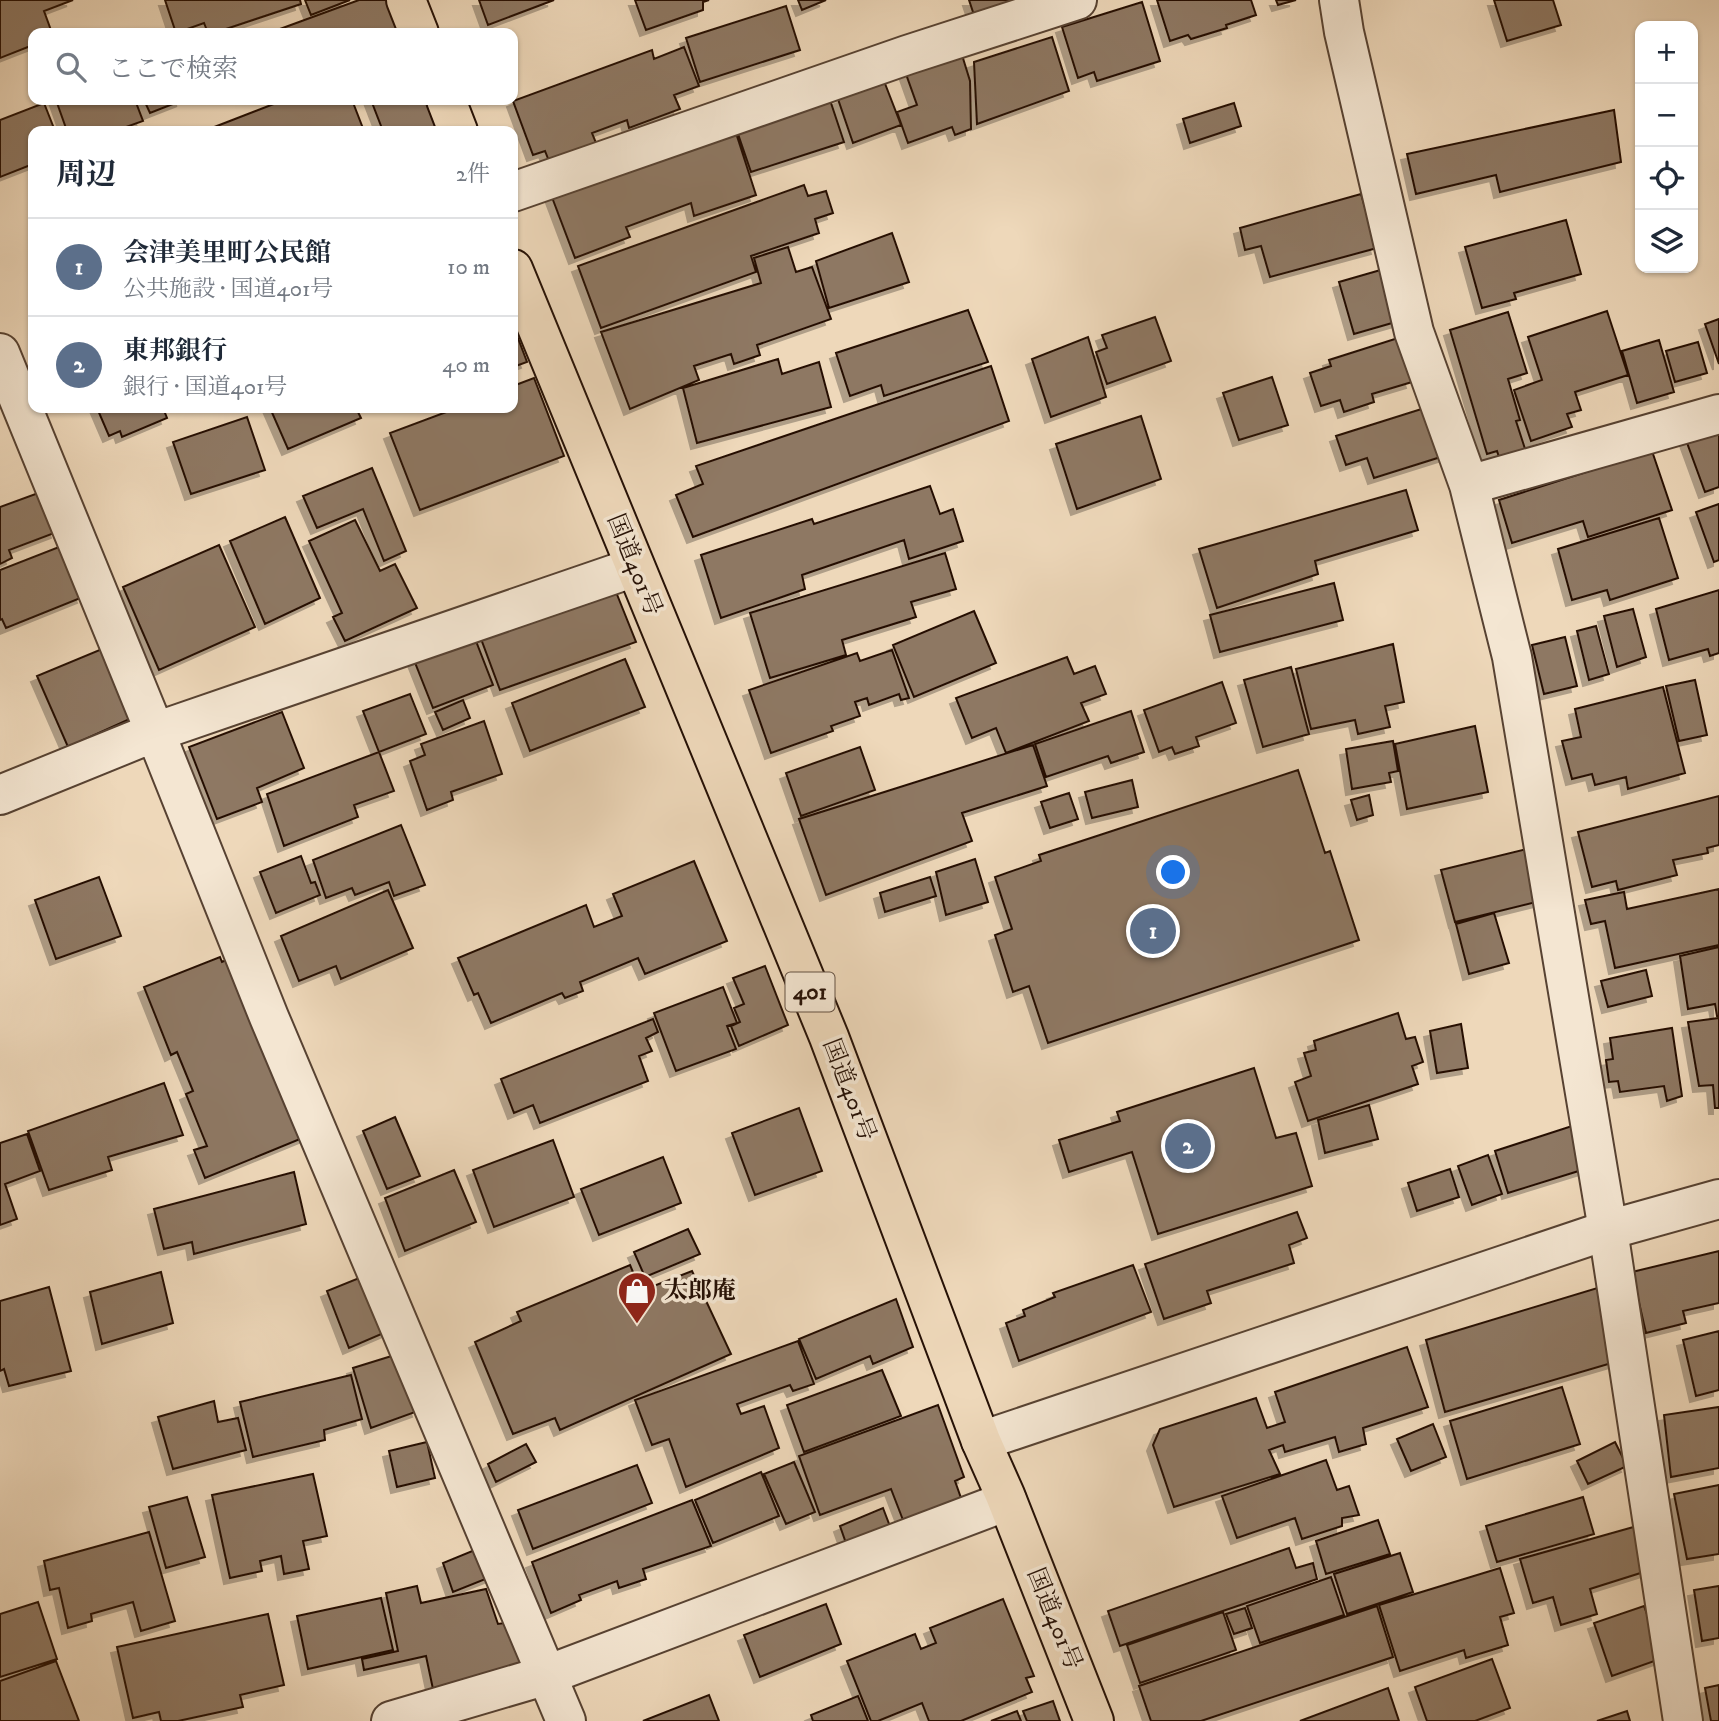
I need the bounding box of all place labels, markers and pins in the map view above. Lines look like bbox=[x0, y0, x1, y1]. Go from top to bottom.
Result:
pin: 1 bbox=[1130, 905, 1176, 957]
pin: 2 bbox=[1165, 1120, 1211, 1172]
shop icon: 太郎庵 bbox=[616, 1270, 658, 1325]
place label: 太郎庵 bbox=[664, 1276, 736, 1306]

